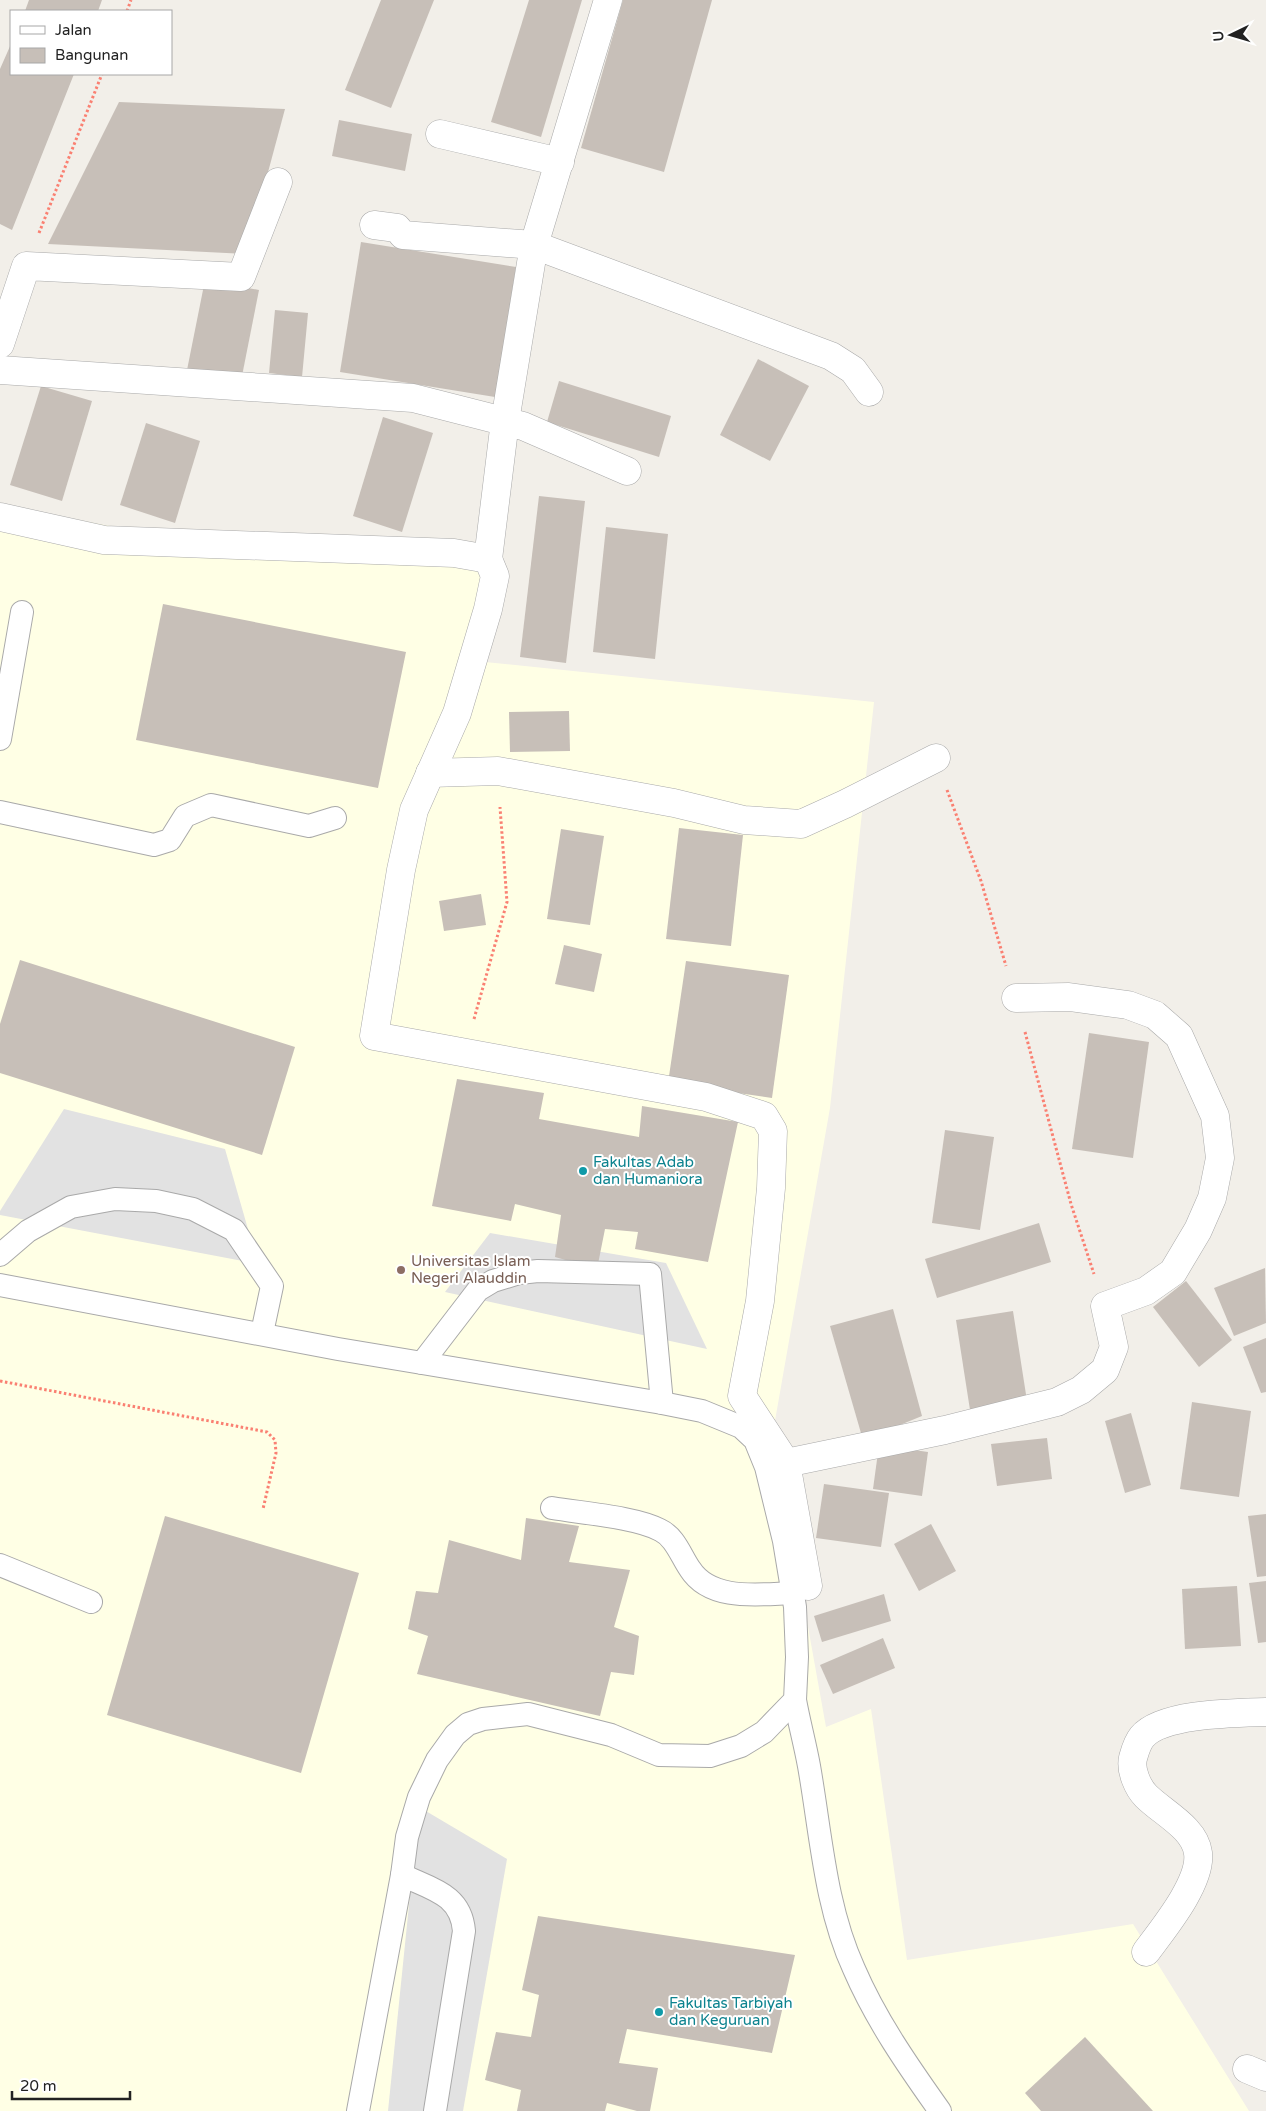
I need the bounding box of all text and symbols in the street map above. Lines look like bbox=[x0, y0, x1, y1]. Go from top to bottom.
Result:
legend bbox=[10, 10, 172, 75]
north arrow bbox=[1206, 10, 1256, 60]
text: Jalan bbox=[55, 21, 92, 39]
text: U bbox=[1210, 30, 1227, 42]
text: Bangunan bbox=[55, 46, 128, 64]
place label: Fakultas Adab dan Humaniora bbox=[593, 1153, 703, 1188]
marker: Fakultas Adab dan Humaniora bbox=[577, 1165, 589, 1177]
place label: Universitas Islam Negeri Alauddin bbox=[411, 1252, 531, 1287]
marker: Universitas Islam Negeri Alauddin bbox=[395, 1264, 407, 1276]
place label: Fakultas Tarbiyah dan Keguruan bbox=[669, 1994, 793, 2029]
marker: Fakultas Tarbiyah dan Keguruan bbox=[653, 2006, 665, 2018]
scale bar bbox=[12, 2068, 130, 2100]
text: 20 m bbox=[20, 2077, 57, 2095]

